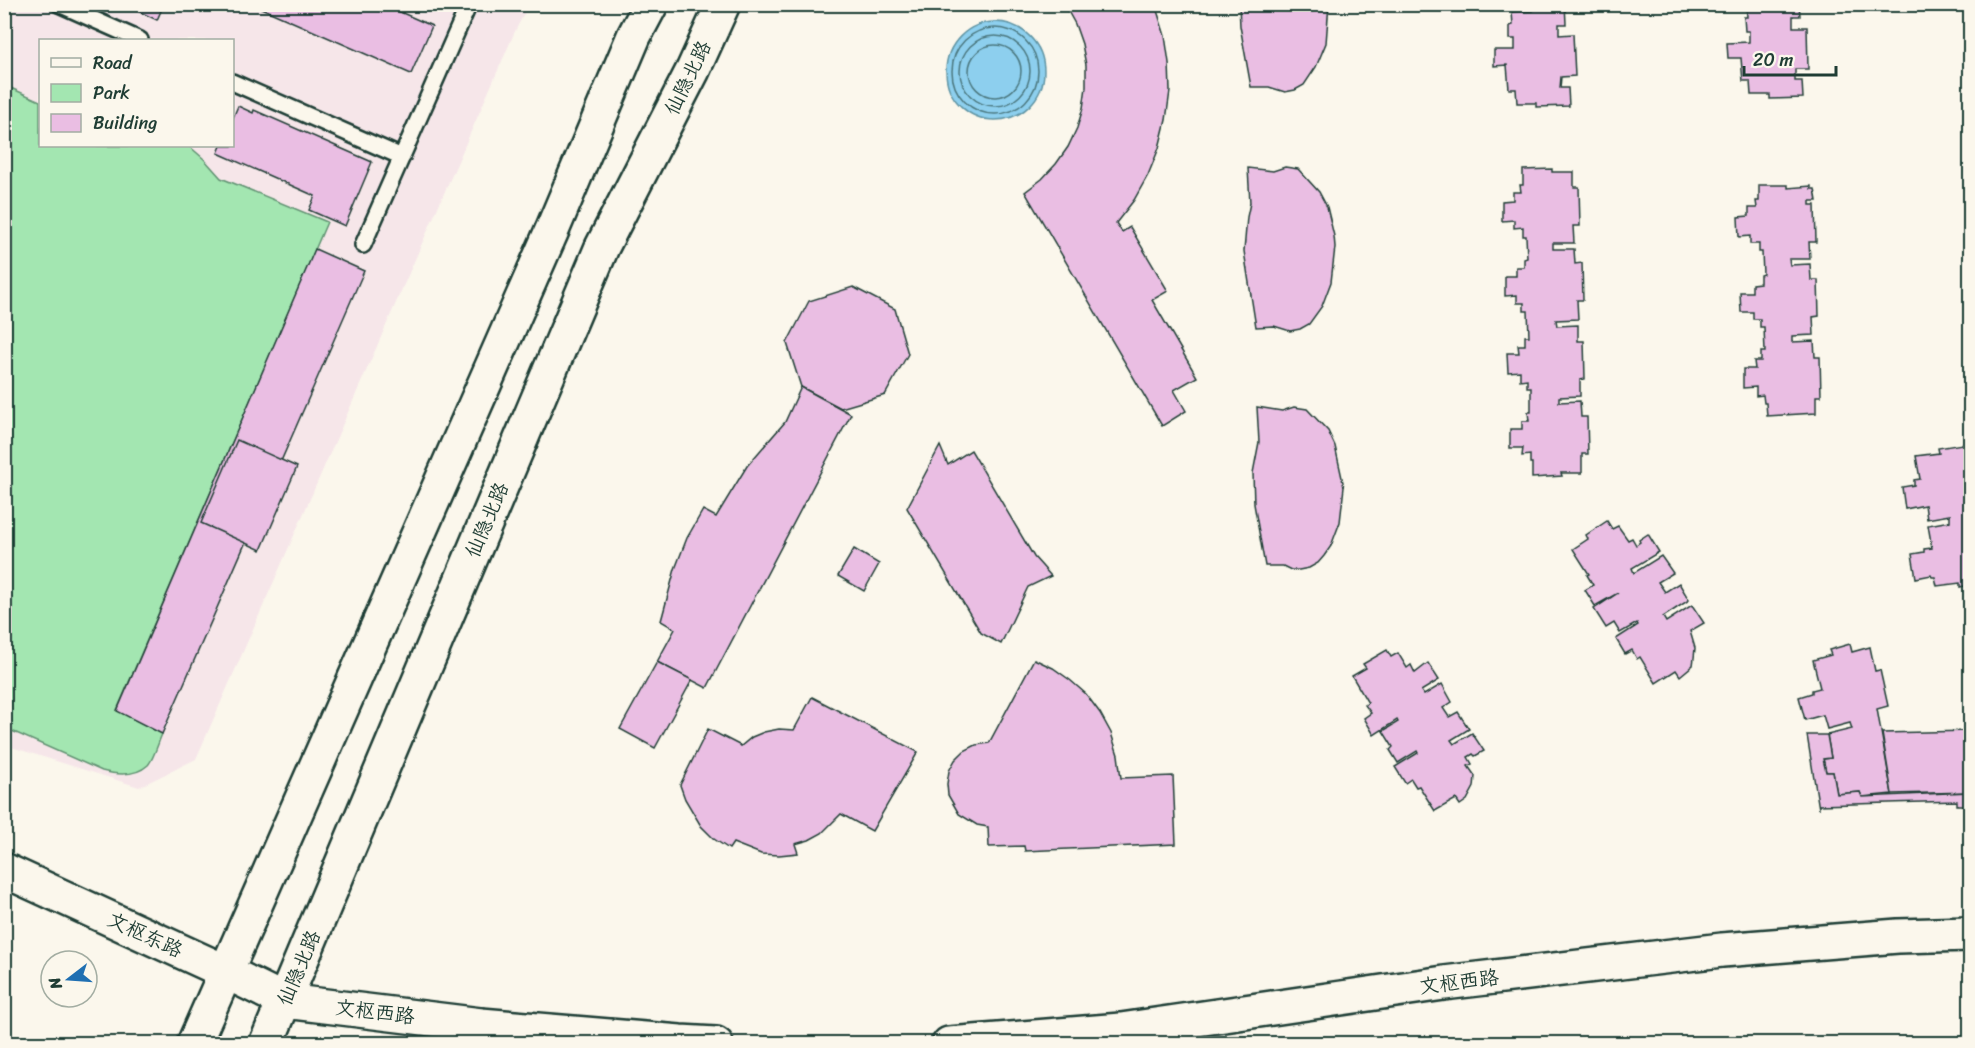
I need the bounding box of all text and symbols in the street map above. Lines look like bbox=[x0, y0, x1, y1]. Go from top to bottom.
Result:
street label: 仙隐北路 bbox=[655, 33, 722, 122]
legend bbox=[39, 39, 234, 147]
scale bar bbox=[1744, 39, 1836, 77]
text: 20 m bbox=[1753, 44, 1793, 76]
text: Road bbox=[93, 47, 133, 79]
text: Park bbox=[93, 77, 130, 109]
text: Building bbox=[93, 107, 157, 139]
street label: 仙隐北路 bbox=[455, 475, 519, 564]
street label: 文枢东路 bbox=[101, 902, 190, 968]
street label: 仙隐北路 bbox=[267, 923, 331, 1012]
north arrow bbox=[39, 949, 99, 1009]
street label: 文枢西路 bbox=[1417, 960, 1502, 1004]
text: N bbox=[39, 973, 71, 994]
street label: 文枢西路 bbox=[333, 990, 418, 1034]

